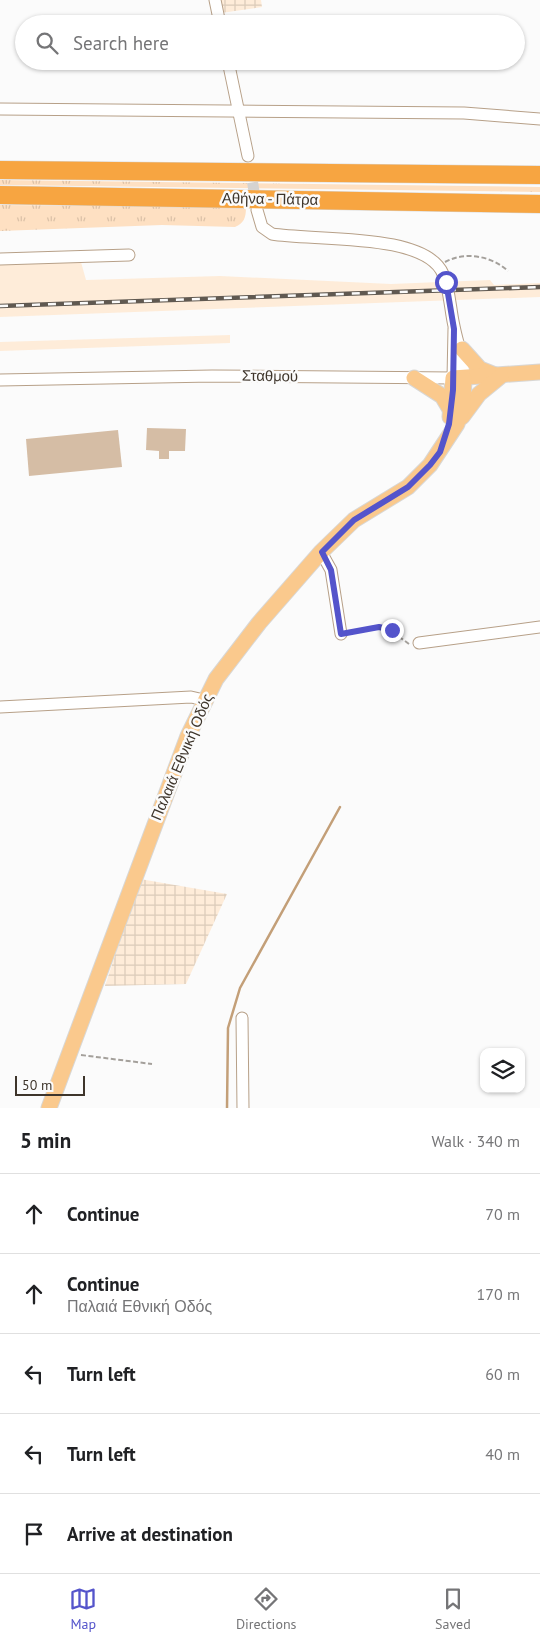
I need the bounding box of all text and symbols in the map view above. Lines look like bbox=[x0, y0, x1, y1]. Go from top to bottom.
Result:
search box bbox=[15, 15, 525, 70]
icon: search bbox=[33, 29, 61, 57]
text: Search here bbox=[73, 31, 169, 55]
street label: Αθήνα - Πάτρα bbox=[222, 188, 319, 209]
route start bbox=[435, 271, 458, 294]
street label: Σταθμού bbox=[242, 366, 298, 385]
route end bbox=[381, 619, 404, 642]
street label: Παλαιά Εθνική Οδός bbox=[146, 690, 217, 823]
map controls bbox=[480, 1048, 525, 1093]
button: layers bbox=[480, 1048, 525, 1093]
scale bar bbox=[15, 1073, 85, 1096]
text: 50 m bbox=[22, 1076, 52, 1094]
text: 5 min bbox=[20, 1127, 71, 1154]
text: Walk · 340 m bbox=[431, 1131, 520, 1151]
icon: ahead bbox=[20, 1200, 48, 1228]
text: Continue bbox=[67, 1202, 139, 1226]
text: 70 m bbox=[485, 1204, 520, 1224]
text: Continue bbox=[67, 1272, 139, 1296]
icon: ahead bbox=[20, 1280, 48, 1308]
text: 170 m bbox=[477, 1284, 520, 1304]
text: Παλαιά Εθνική Οδός bbox=[67, 1296, 212, 1316]
icon: left bbox=[20, 1360, 48, 1388]
text: Turn left bbox=[67, 1362, 136, 1386]
text: 60 m bbox=[485, 1364, 520, 1384]
icon: left bbox=[20, 1440, 48, 1468]
text: Turn left bbox=[67, 1442, 136, 1466]
text: 40 m bbox=[485, 1444, 520, 1464]
icon: arrive bbox=[20, 1520, 48, 1548]
text: Arrive at destination bbox=[67, 1522, 233, 1546]
tab: Map bbox=[69, 1585, 97, 1633]
tab: Directions bbox=[236, 1585, 296, 1633]
tab: Saved bbox=[435, 1585, 471, 1633]

